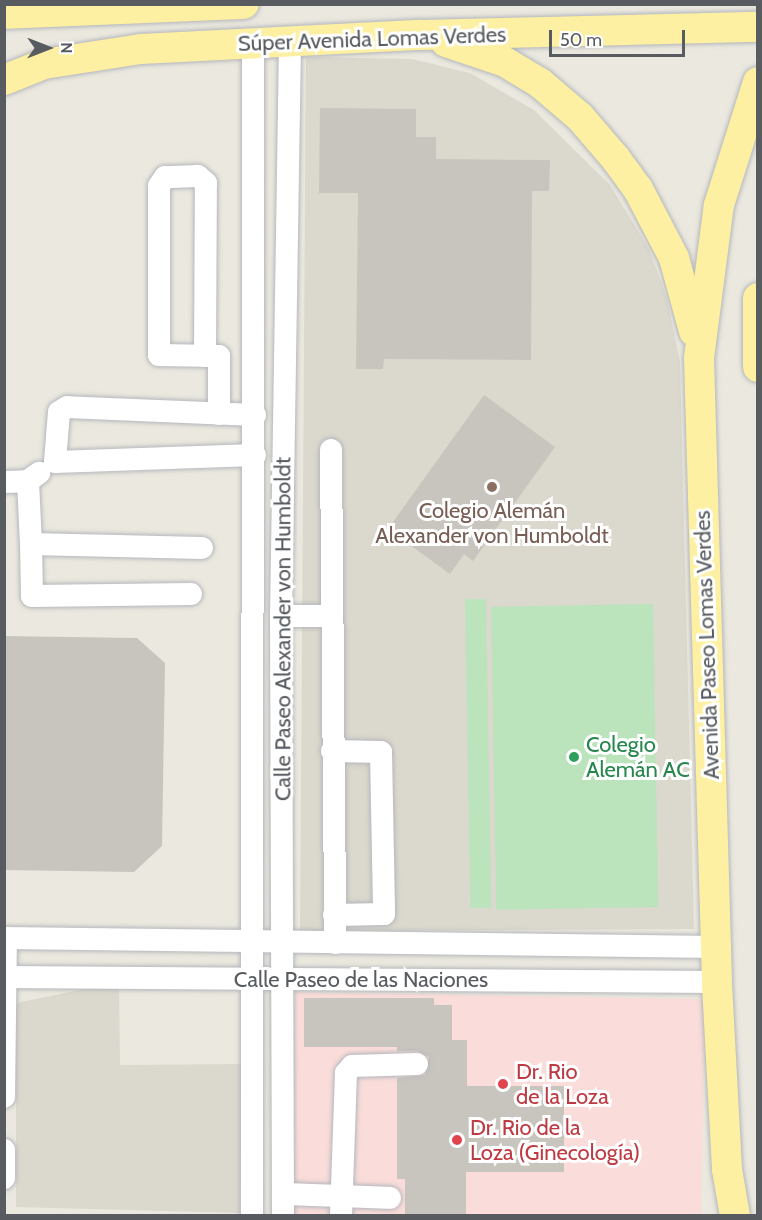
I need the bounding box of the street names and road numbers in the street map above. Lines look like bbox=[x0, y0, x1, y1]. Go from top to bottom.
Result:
street label: Súper Avenida Lomas Verdes bbox=[237, 21, 507, 57]
street label: Calle Paseo Alexander von Humboldt bbox=[270, 457, 296, 801]
street label: Avenida Paseo Lomas Verdes bbox=[689, 510, 725, 780]
street label: Calle Paseo de las Naciones bbox=[234, 967, 488, 993]

